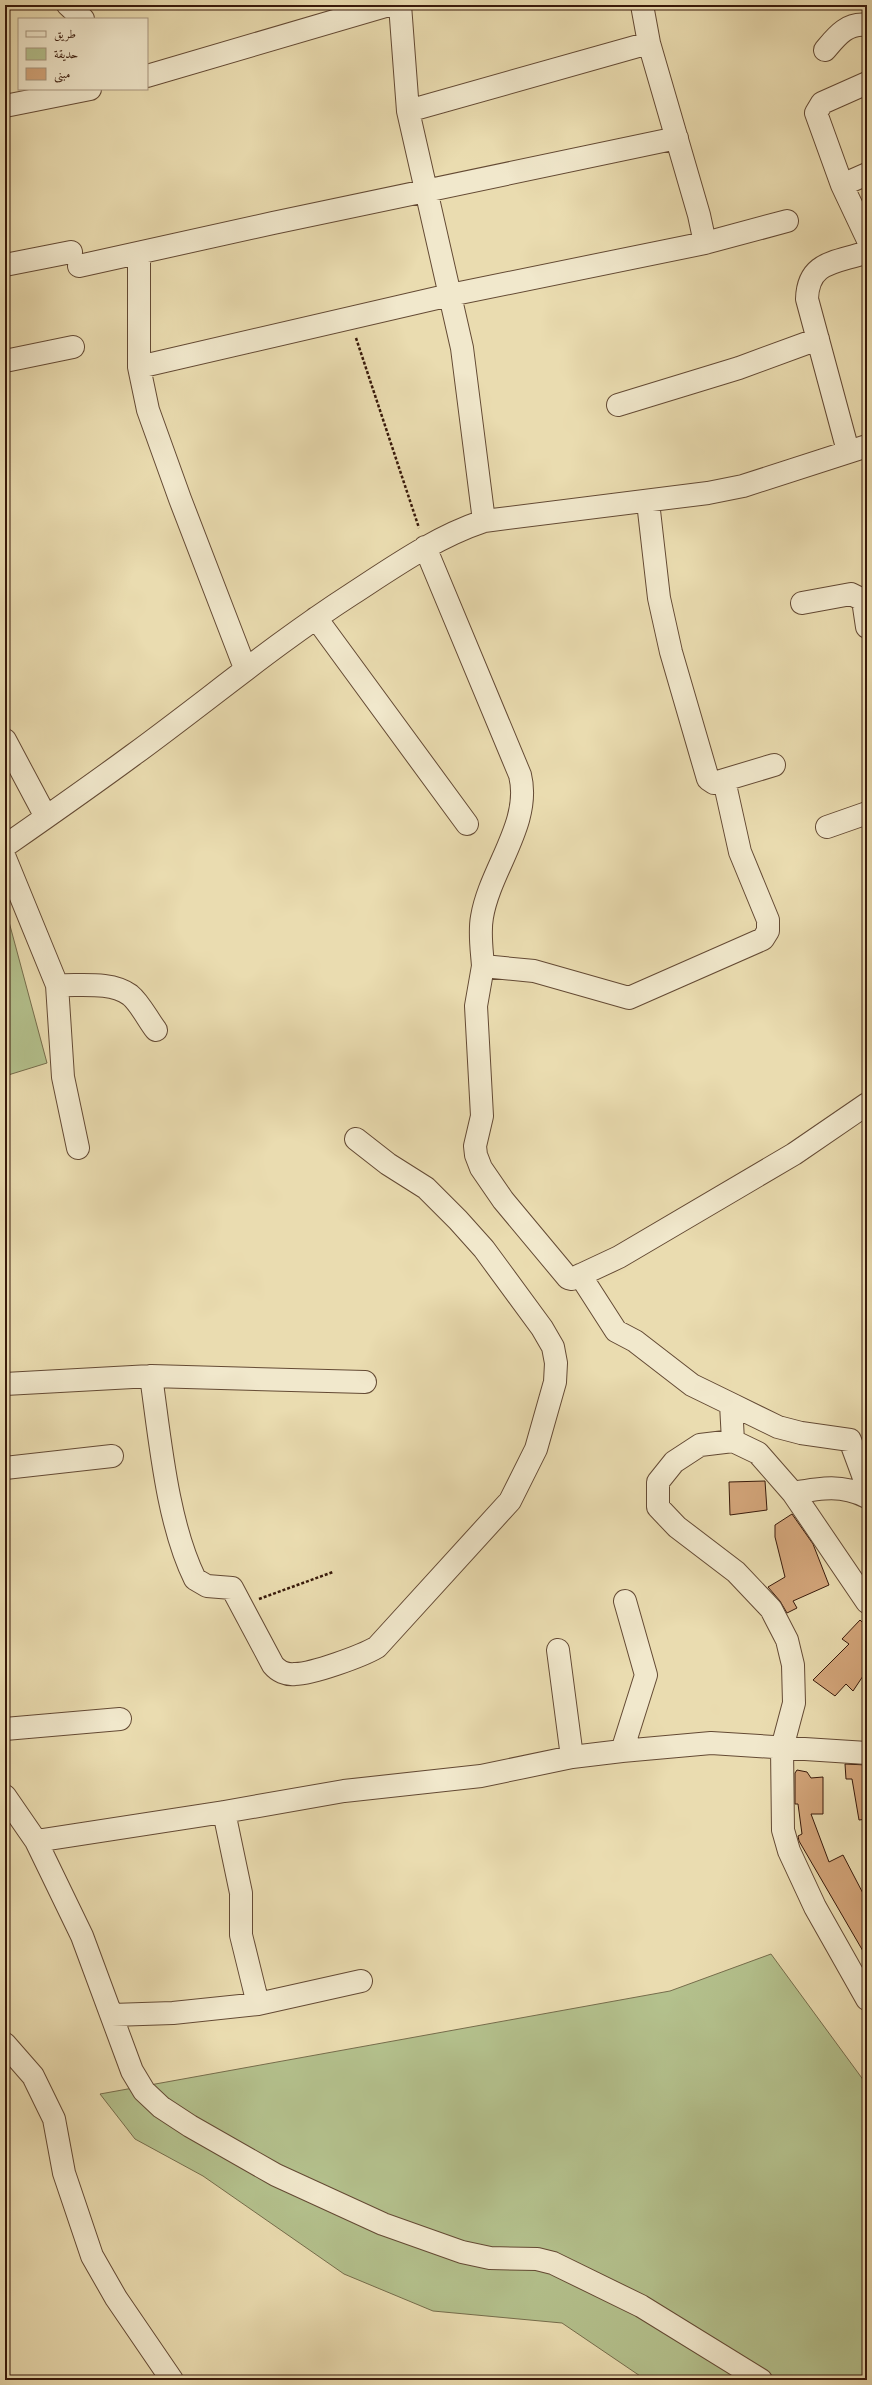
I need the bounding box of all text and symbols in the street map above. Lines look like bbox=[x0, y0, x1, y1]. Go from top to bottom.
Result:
legend bbox=[18, 18, 148, 90]
text: طريق bbox=[54, 26, 76, 42]
text: حديقة bbox=[54, 46, 78, 62]
text: مبنى bbox=[54, 66, 70, 83]

